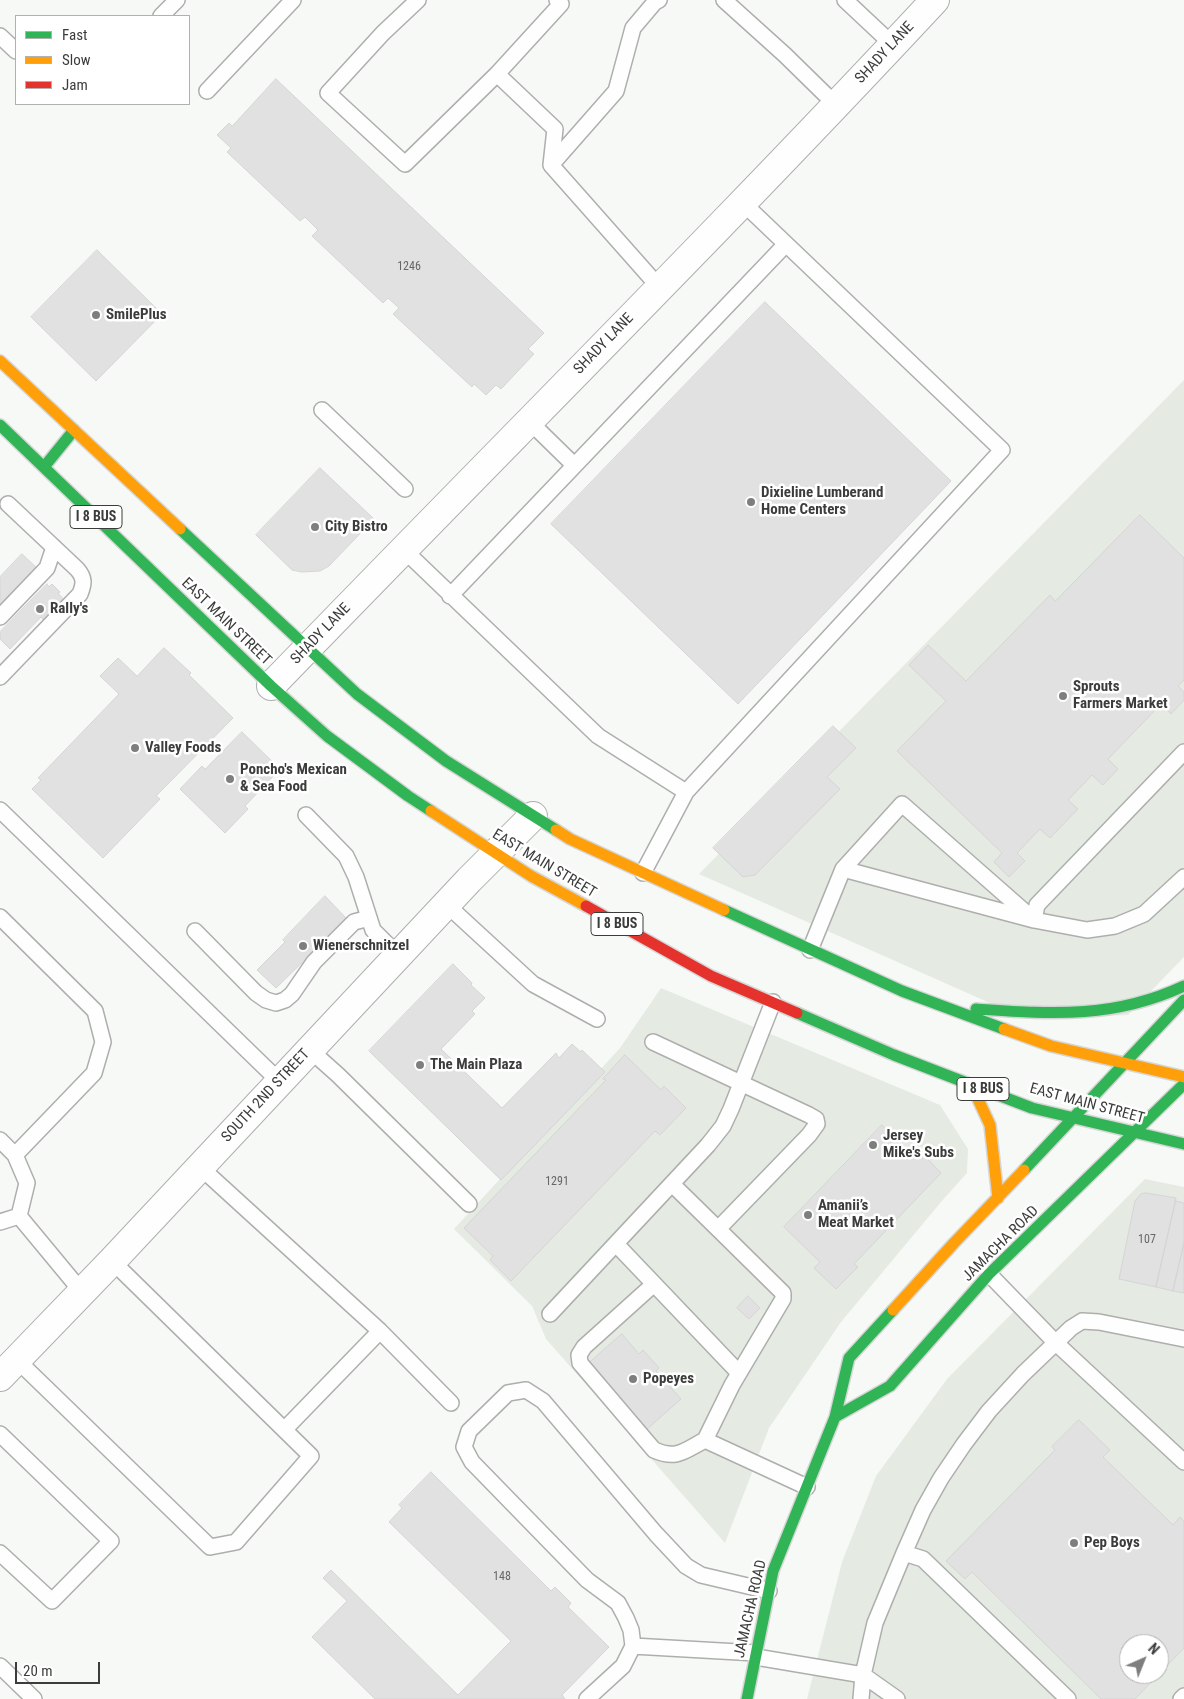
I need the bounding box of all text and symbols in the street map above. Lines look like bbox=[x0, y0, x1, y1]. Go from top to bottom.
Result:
legend bbox=[15, 15, 190, 105]
street label: SHADY LANE bbox=[852, 18, 918, 88]
text: Fast bbox=[62, 26, 87, 44]
text: Slow bbox=[62, 51, 91, 69]
text: Jam bbox=[62, 76, 88, 94]
house number: 1246 bbox=[397, 260, 421, 274]
place label: SmilePlus bbox=[106, 306, 166, 324]
marker: SmilePlus bbox=[90, 309, 102, 321]
street label: SHADY LANE bbox=[570, 310, 638, 378]
place label: Dixieline Lumberand Home Centers bbox=[761, 484, 883, 519]
marker: Dixieline Lumberand Home Centers bbox=[745, 496, 757, 508]
road number: I 8 BUS bbox=[70, 506, 122, 528]
place label: City Bistro bbox=[325, 518, 388, 536]
marker: City Bistro bbox=[309, 521, 321, 533]
street label: EAST MAIN STREET bbox=[177, 574, 275, 670]
place label: Rally's bbox=[50, 600, 88, 618]
street label: SHADY LANE bbox=[287, 600, 355, 668]
marker: Rally's bbox=[34, 603, 46, 615]
place label: Sprouts Farmers Market bbox=[1073, 678, 1168, 713]
marker: Sprouts Farmers Market bbox=[1057, 690, 1069, 702]
place label: Valley Foods bbox=[145, 739, 221, 757]
marker: Valley Foods bbox=[129, 742, 141, 754]
place label: Poncho's Mexican & Sea Food bbox=[240, 761, 347, 796]
marker: Poncho's Mexican & Sea Food bbox=[224, 773, 236, 785]
street label: EAST MAIN STREET bbox=[489, 826, 599, 902]
road number: I 8 BUS bbox=[591, 912, 643, 936]
place label: Wienerschnitzel bbox=[313, 937, 409, 955]
marker: Wienerschnitzel bbox=[297, 940, 309, 952]
street label: SOUTH 2ND STREET bbox=[218, 1046, 314, 1146]
place label: The Main Plaza bbox=[430, 1056, 522, 1074]
marker: The Main Plaza bbox=[414, 1059, 426, 1071]
road number: I 8 BUS bbox=[957, 1078, 1009, 1100]
street label: EAST MAIN STREET bbox=[1028, 1080, 1146, 1128]
place label: Jersey Mike's Subs bbox=[883, 1127, 954, 1162]
marker: Jersey Mike's Subs bbox=[867, 1139, 879, 1151]
house number: 1291 bbox=[545, 1175, 569, 1189]
place label: Amanii’s Meat Market bbox=[818, 1197, 894, 1232]
street label: JAMACHA ROAD bbox=[959, 1202, 1043, 1286]
marker: Amanii’s Meat Market bbox=[802, 1209, 814, 1221]
house number: 107 bbox=[1138, 1233, 1156, 1247]
place label: Popeyes bbox=[643, 1370, 694, 1388]
marker: Popeyes bbox=[627, 1373, 639, 1385]
place label: Pep Boys bbox=[1084, 1534, 1140, 1552]
marker: Pep Boys bbox=[1068, 1537, 1080, 1549]
street label: JAMACHA ROAD bbox=[731, 1558, 771, 1660]
house number: 148 bbox=[493, 1570, 511, 1584]
north arrow bbox=[1119, 1634, 1169, 1684]
text: N bbox=[1145, 1640, 1162, 1658]
scale bar bbox=[18, 1652, 102, 1684]
text: 20 m bbox=[23, 1662, 53, 1680]

